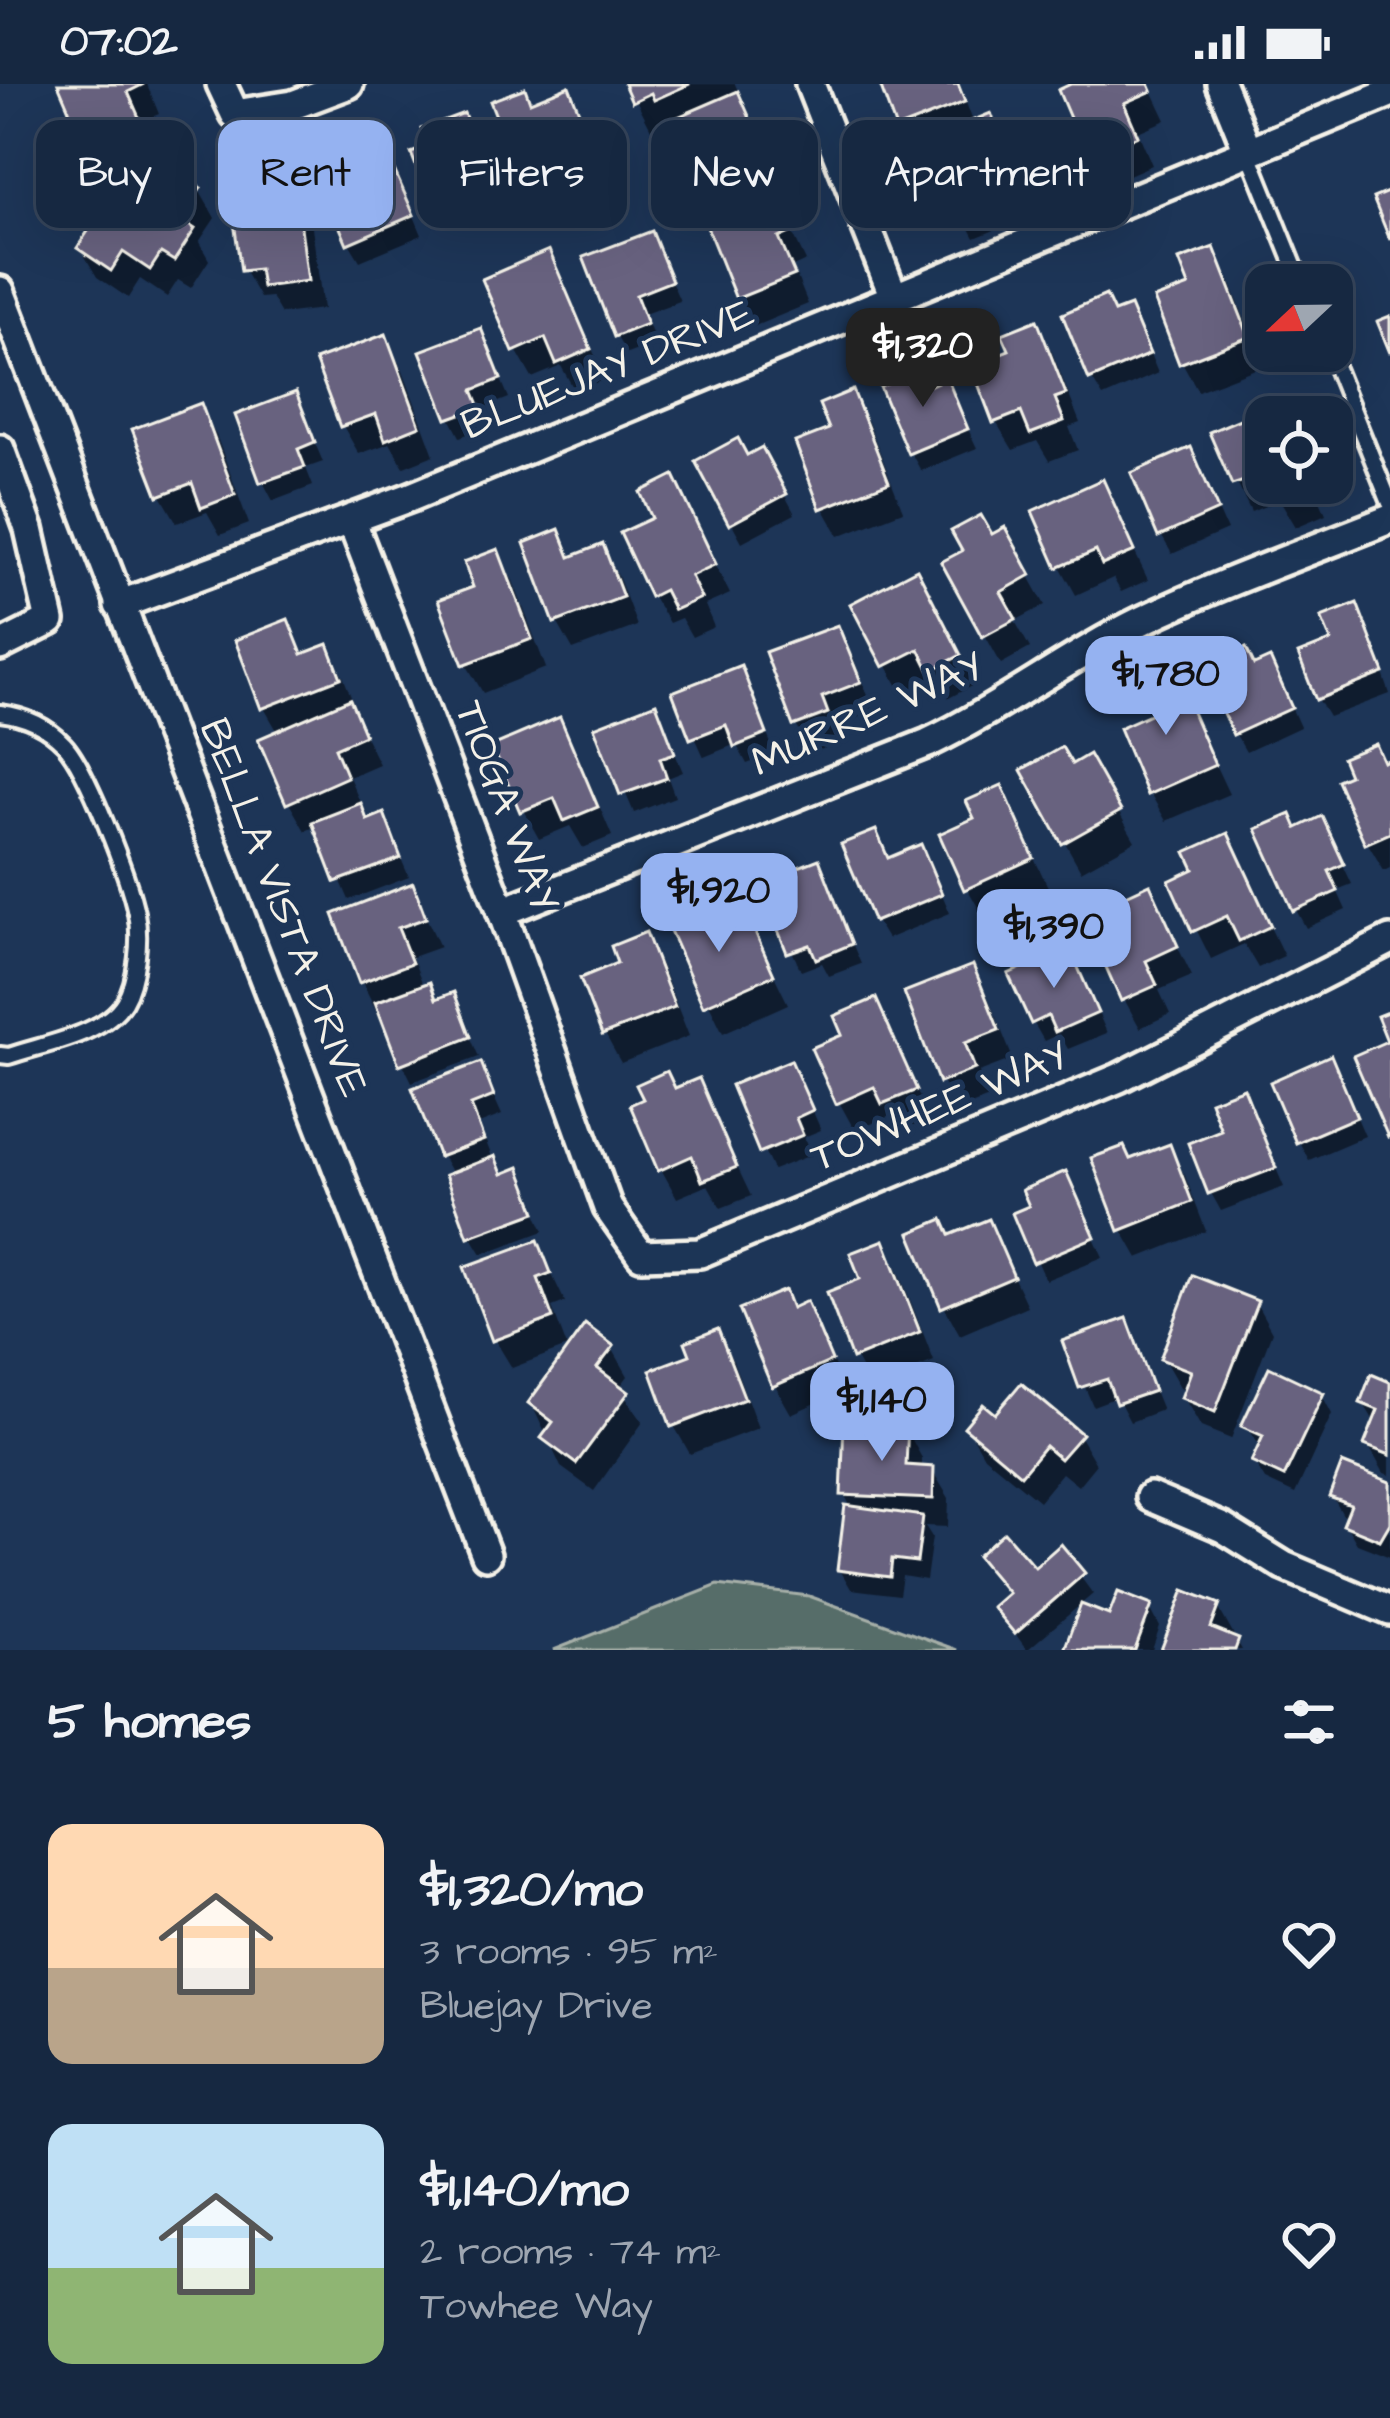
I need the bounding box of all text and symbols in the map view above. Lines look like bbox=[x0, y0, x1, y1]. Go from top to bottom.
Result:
text: 07:02 bbox=[60, 11, 178, 73]
chip: Buy bbox=[36, 120, 194, 228]
chip: Rent bbox=[218, 120, 393, 228]
chip: Filters bbox=[417, 120, 627, 228]
chip: New bbox=[651, 120, 818, 228]
chip: Apartment bbox=[842, 120, 1131, 228]
north arrow bbox=[1245, 264, 1353, 372]
map controls bbox=[1245, 264, 1353, 504]
street label: BLUEJAY DRIVE bbox=[453, 285, 763, 455]
pin: $1,320 bbox=[825, 308, 1021, 410]
text: $1,320 bbox=[873, 320, 973, 374]
button: locate bbox=[1245, 396, 1353, 504]
pin: $1,780 bbox=[1068, 636, 1264, 738]
street label: MURRE WAY bbox=[743, 638, 993, 792]
text: $1,780 bbox=[1112, 648, 1220, 702]
street label: TIOGA WAY bbox=[439, 693, 573, 921]
street label: BELLA VISTA DRIVE bbox=[184, 710, 382, 1106]
pin: $1,920 bbox=[621, 853, 817, 955]
text: $1,920 bbox=[668, 865, 770, 919]
pin: $1,390 bbox=[956, 889, 1152, 991]
text: $1,390 bbox=[1004, 901, 1104, 955]
street label: TOWHEE WAY bbox=[802, 1027, 1078, 1187]
pin: $1,140 bbox=[784, 1362, 980, 1464]
text: $1,140 bbox=[837, 1374, 927, 1428]
text: 5 homes bbox=[48, 1687, 251, 1758]
icon: filters bbox=[1276, 1689, 1342, 1755]
text: $1,320/mo bbox=[420, 1855, 643, 1926]
icon: home bbox=[144, 1872, 288, 2016]
icon: heart bbox=[1276, 1911, 1342, 1977]
text: 3 rooms · 95 m² bbox=[420, 1926, 718, 1980]
text: Bluejay Drive bbox=[420, 1980, 653, 2034]
text: $1,140/mo bbox=[420, 2155, 629, 2226]
icon: home bbox=[144, 2172, 288, 2316]
icon: heart bbox=[1276, 2211, 1342, 2277]
text: 2 rooms · 74 m² bbox=[420, 2226, 721, 2280]
text: Towhee Way bbox=[420, 2280, 653, 2334]

